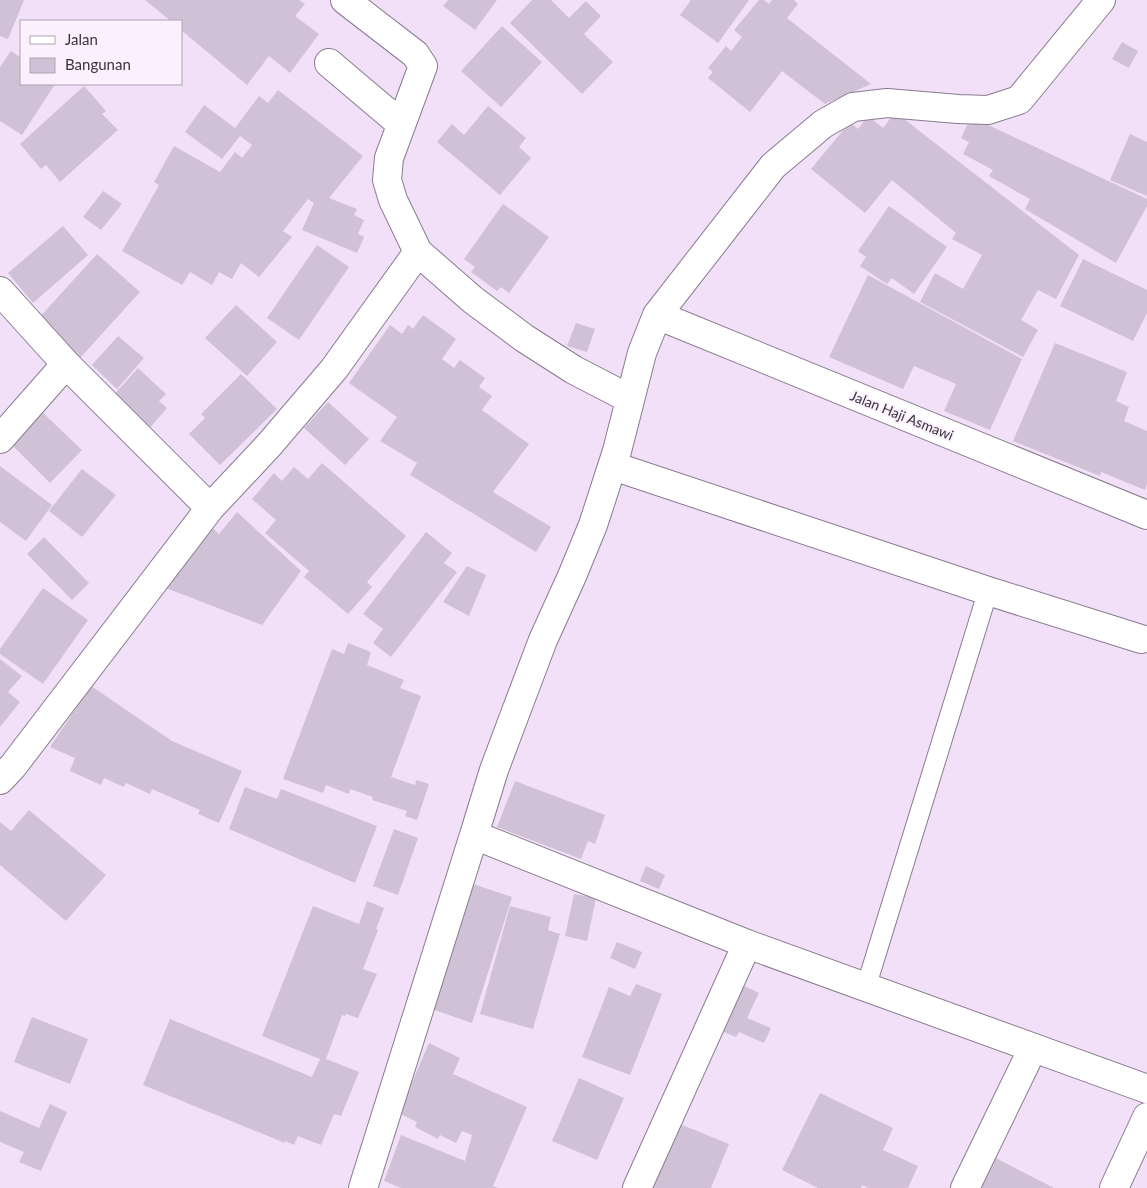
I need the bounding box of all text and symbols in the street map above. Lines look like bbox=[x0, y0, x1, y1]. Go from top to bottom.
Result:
legend bbox=[20, 20, 182, 85]
text: Jalan bbox=[65, 30, 98, 48]
text: Bangunan bbox=[65, 55, 131, 73]
street label: Jalan Haji Asmawi bbox=[848, 387, 956, 443]

